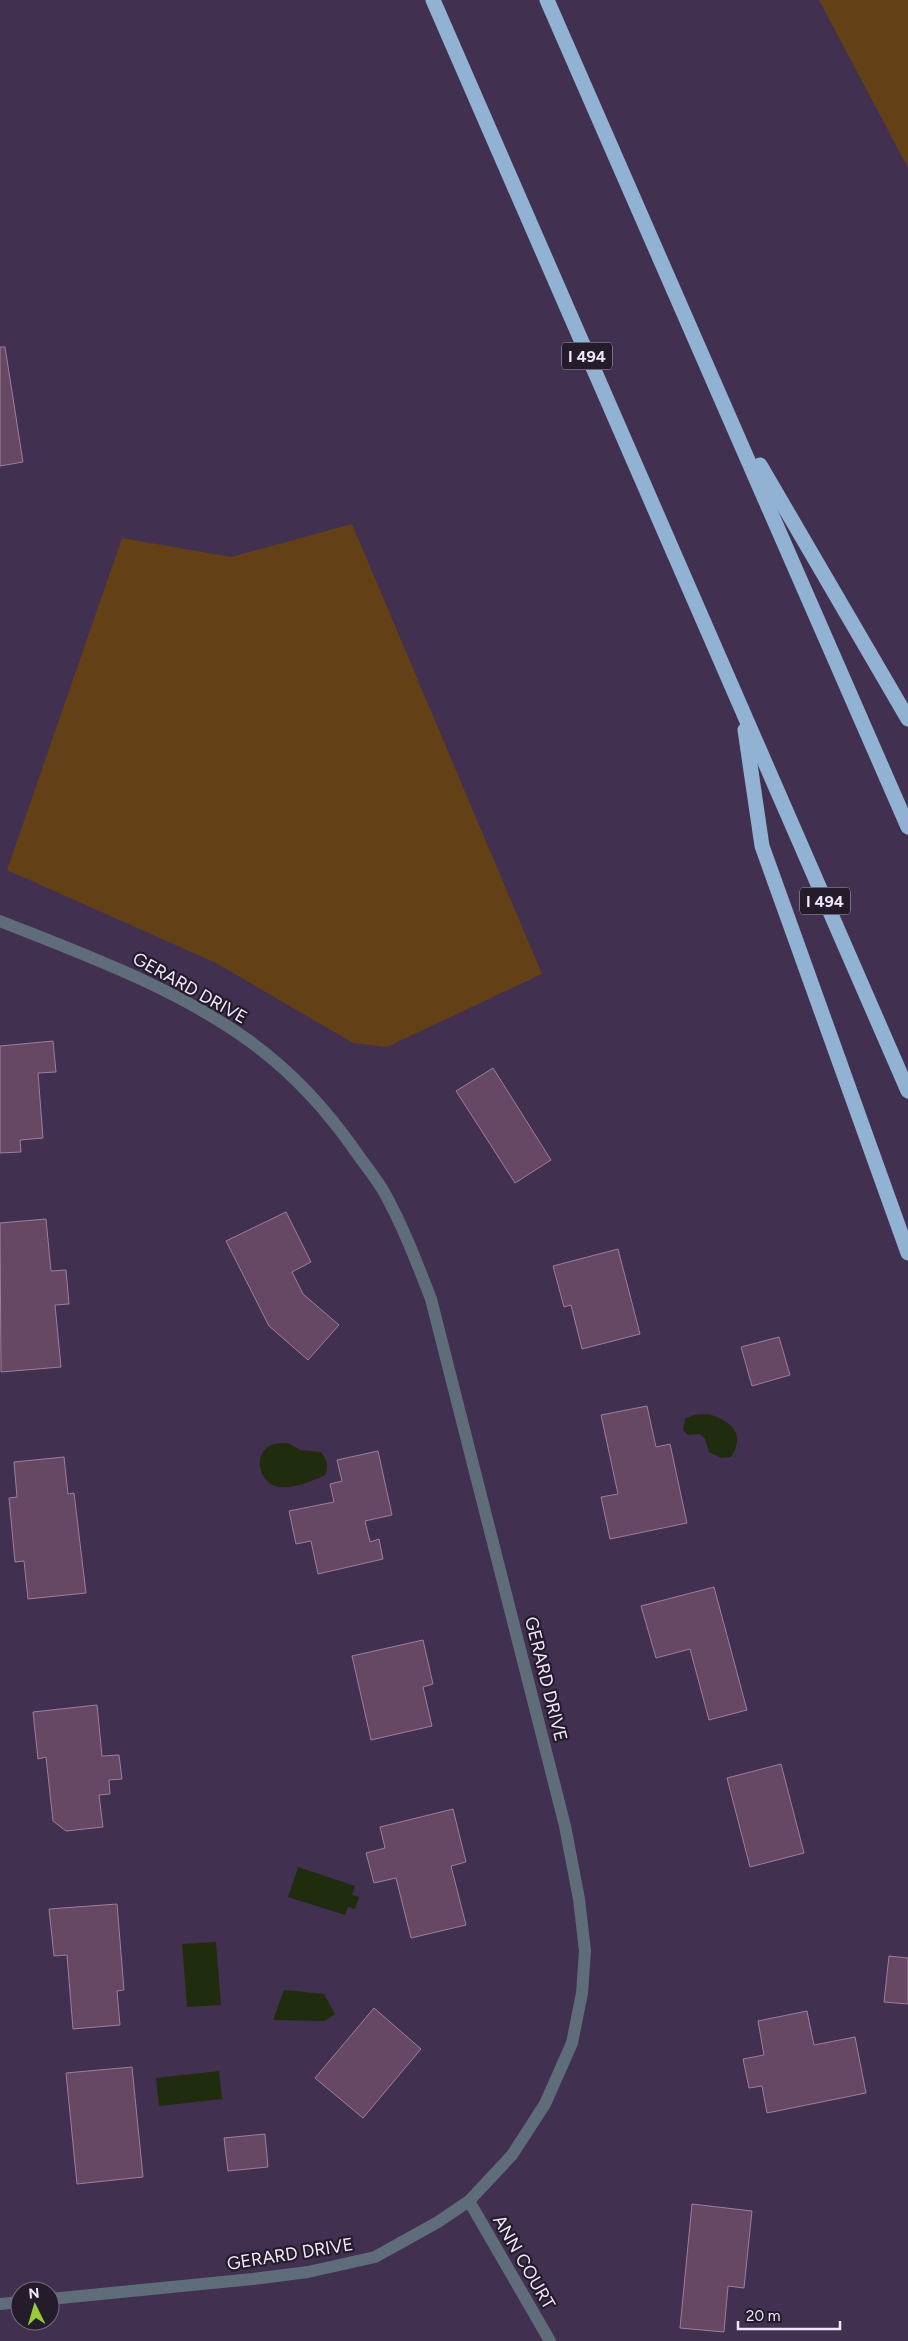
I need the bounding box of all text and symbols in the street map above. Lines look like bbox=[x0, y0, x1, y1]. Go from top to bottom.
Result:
road number: I 494 bbox=[562, 342, 612, 370]
road number: I 494 bbox=[800, 888, 850, 914]
street label: GERARD DRIVE bbox=[129, 947, 251, 1029]
street label: GERARD DRIVE bbox=[520, 1614, 572, 1744]
street label: ANN COURT bbox=[488, 2211, 560, 2313]
street label: GERARD DRIVE bbox=[225, 2233, 355, 2275]
north arrow bbox=[10, 2281, 60, 2331]
text: N bbox=[28, 2285, 40, 2302]
scale bar bbox=[738, 2298, 840, 2330]
text: 20 m bbox=[746, 2307, 780, 2325]

